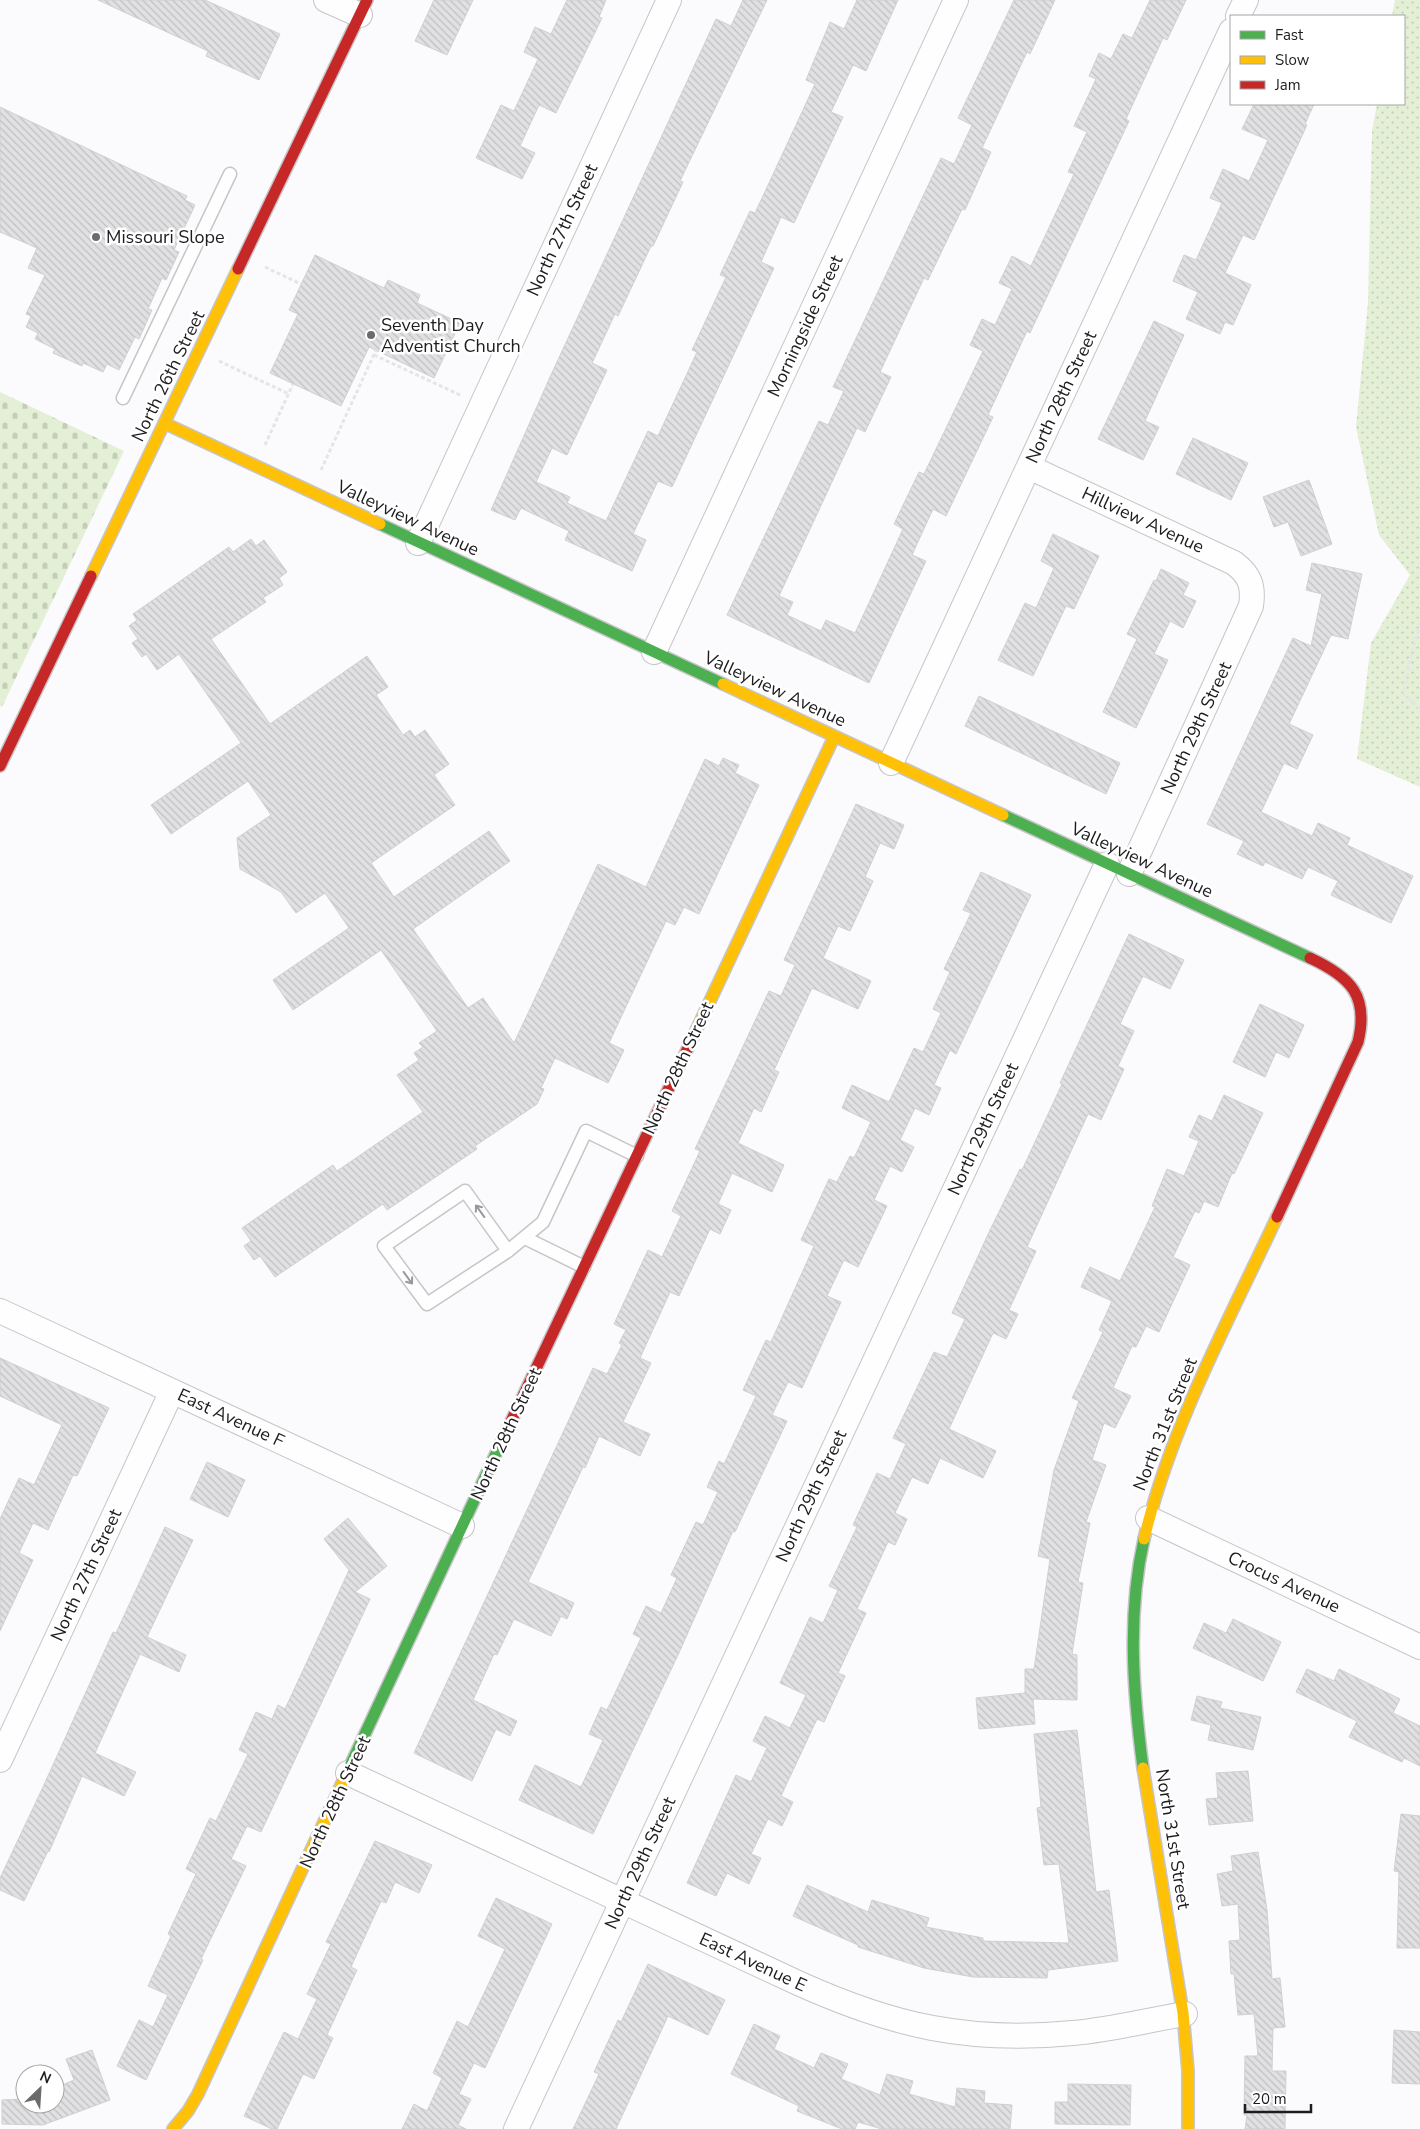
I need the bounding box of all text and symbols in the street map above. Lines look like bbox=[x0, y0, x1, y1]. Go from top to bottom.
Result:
legend bbox=[1230, 15, 1405, 105]
text: Fast bbox=[1275, 25, 1304, 45]
text: Slow bbox=[1275, 50, 1310, 70]
text: Jam bbox=[1274, 75, 1301, 95]
street label: North 27th Street bbox=[521, 159, 603, 300]
place label: Missouri Slope bbox=[106, 225, 225, 249]
marker: Missouri Slope bbox=[90, 231, 102, 243]
street label: Morningside Street bbox=[762, 251, 849, 401]
street label: North 26th Street bbox=[126, 306, 210, 446]
place label: Seventh Day Adventist Church bbox=[381, 313, 521, 358]
street label: North 28th Street bbox=[1020, 326, 1102, 467]
marker: Seventh Day Adventist Church bbox=[365, 329, 377, 341]
street label: Valleyview Avenue bbox=[332, 474, 483, 562]
street label: Hillview Avenue bbox=[1078, 481, 1208, 559]
street label: Valleyview Avenue bbox=[699, 645, 850, 733]
street label: North 29th Street bbox=[1155, 657, 1237, 798]
street label: Valleyview Avenue bbox=[1066, 816, 1217, 904]
street label: North 28th Street bbox=[637, 997, 719, 1138]
street label: North 29th Street bbox=[942, 1058, 1024, 1199]
one-way arrow bbox=[475, 1204, 485, 1218]
one-way arrow bbox=[402, 1271, 413, 1284]
street label: North 31st Street bbox=[1127, 1353, 1203, 1494]
street label: North 28th Street bbox=[465, 1363, 547, 1504]
street label: East Avenue F bbox=[174, 1383, 288, 1453]
street label: North 29th Street bbox=[770, 1425, 852, 1566]
street label: North 27th Street bbox=[45, 1504, 127, 1645]
street label: Crocus Avenue bbox=[1224, 1545, 1344, 1619]
street label: North 28th Street bbox=[294, 1731, 376, 1872]
street label: North 31st Street bbox=[1150, 1767, 1196, 1911]
street label: North 29th Street bbox=[599, 1792, 681, 1933]
street label: East Avenue E bbox=[695, 1927, 811, 1997]
north arrow bbox=[15, 2064, 65, 2114]
text: N bbox=[37, 2067, 54, 2088]
scale bar bbox=[1245, 2082, 1311, 2114]
text: 20 m bbox=[1252, 2089, 1287, 2109]

